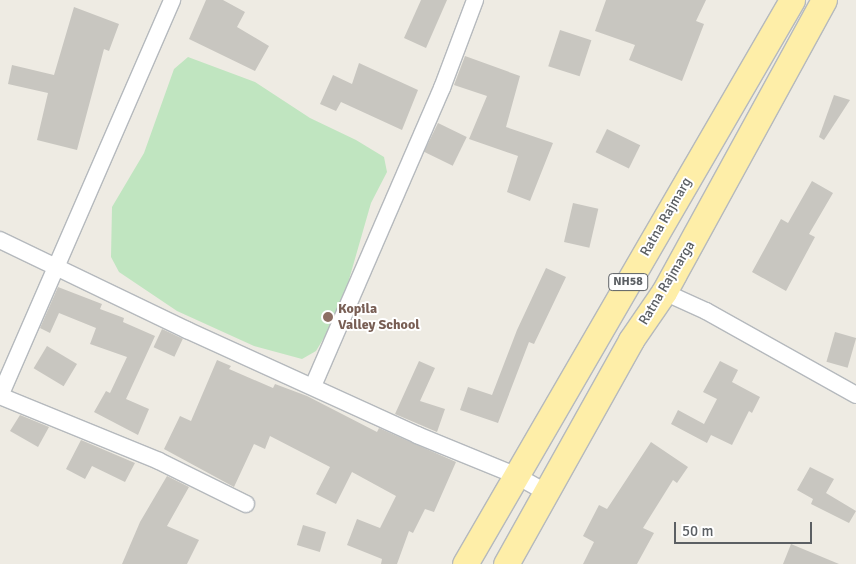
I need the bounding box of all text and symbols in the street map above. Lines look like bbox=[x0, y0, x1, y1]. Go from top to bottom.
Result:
street label: Ratna Rajmarg bbox=[637, 175, 695, 259]
street label: Ratna Rajmarga bbox=[635, 238, 699, 328]
road number: NH58 bbox=[608, 272, 648, 292]
place label: Kopila Valley School bbox=[338, 301, 420, 334]
marker: Kopila Valley School bbox=[322, 311, 334, 323]
scale bar bbox=[676, 512, 814, 544]
text: 50 m bbox=[682, 522, 713, 540]

